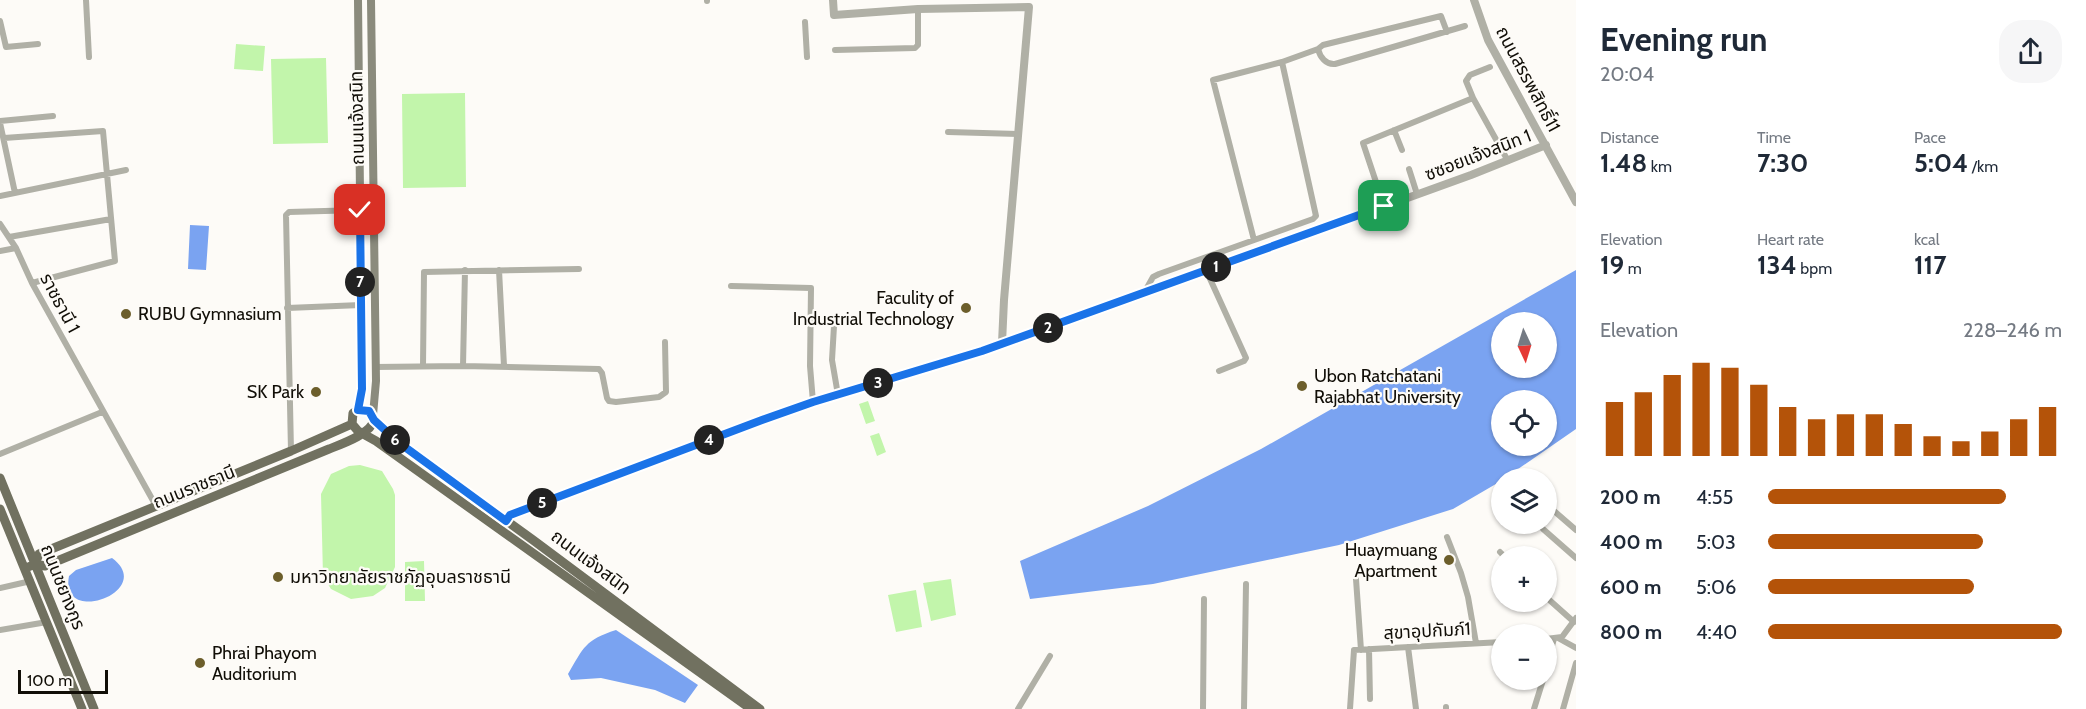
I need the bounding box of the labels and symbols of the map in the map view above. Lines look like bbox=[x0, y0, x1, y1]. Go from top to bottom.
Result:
street label: ถนนสรรพสิทธิ์11 bbox=[1491, 23, 1565, 135]
street label: ถนนแจ้งสนิท bbox=[345, 71, 369, 165]
street label: ซซอยแจ้งสนิท 1 bbox=[1422, 125, 1534, 185]
pin bbox=[1358, 180, 1409, 231]
pin bbox=[334, 184, 385, 235]
pin: 1 bbox=[1201, 252, 1231, 282]
pin: 7 bbox=[345, 267, 375, 297]
street label: ราชธานี 1 bbox=[35, 270, 85, 336]
place label: Faculity of Industrial Technology bbox=[793, 287, 954, 330]
marker: Faculity of Industrial Technology bbox=[959, 301, 973, 315]
place label: RUBU Gymnasium bbox=[138, 303, 282, 325]
marker: RUBU Gymnasium bbox=[119, 307, 133, 321]
north arrow bbox=[1491, 312, 1557, 378]
pin: 2 bbox=[1033, 313, 1063, 343]
place label: Ubon Ratchatani Rajabhat University bbox=[1314, 365, 1461, 408]
pin: 3 bbox=[863, 368, 893, 398]
marker: Ubon Ratchatani Rajabhat University bbox=[1295, 379, 1309, 393]
place label: SK Park bbox=[247, 381, 305, 403]
marker: SK Park bbox=[309, 385, 323, 399]
pin: 6 bbox=[380, 425, 410, 455]
pin: 4 bbox=[694, 425, 724, 455]
street label: ถนนราชธานี bbox=[150, 460, 238, 514]
pin: 5 bbox=[527, 488, 557, 518]
street label: ถนนแจ้งสนิท bbox=[547, 525, 635, 599]
place label: Huaymuang Apartment bbox=[1345, 539, 1438, 582]
street label: ถนนชยางกูร bbox=[35, 541, 90, 633]
marker: Huaymuang Apartment bbox=[1442, 553, 1456, 567]
place label: มหาวิทยาลัยราชภัฏอุบลราชธานี bbox=[290, 566, 511, 588]
marker: มหาวิทยาลัยราชภัฏอุบลราชธานี bbox=[271, 570, 285, 584]
street label: สุขาอุปกัมภ์1 bbox=[1383, 618, 1471, 644]
place label: Phrai Phayom Auditorium bbox=[212, 642, 317, 685]
marker: Phrai Phayom Auditorium bbox=[193, 656, 207, 670]
scale bar bbox=[18, 667, 108, 694]

